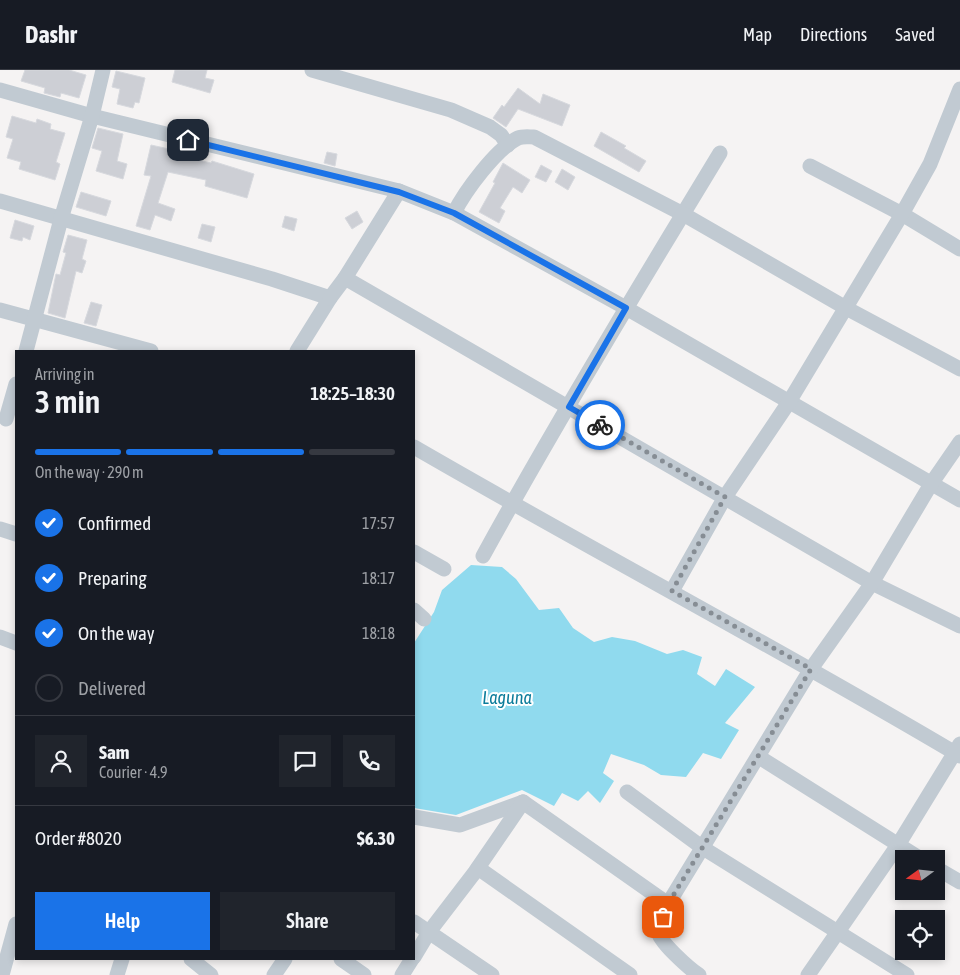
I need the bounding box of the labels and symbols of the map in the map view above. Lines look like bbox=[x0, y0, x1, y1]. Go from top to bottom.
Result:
pin bbox=[167, 119, 209, 161]
courier bbox=[575, 400, 625, 450]
water label: Laguna bbox=[482, 687, 532, 708]
north arrow bbox=[895, 850, 945, 900]
pin bbox=[642, 896, 684, 938]

